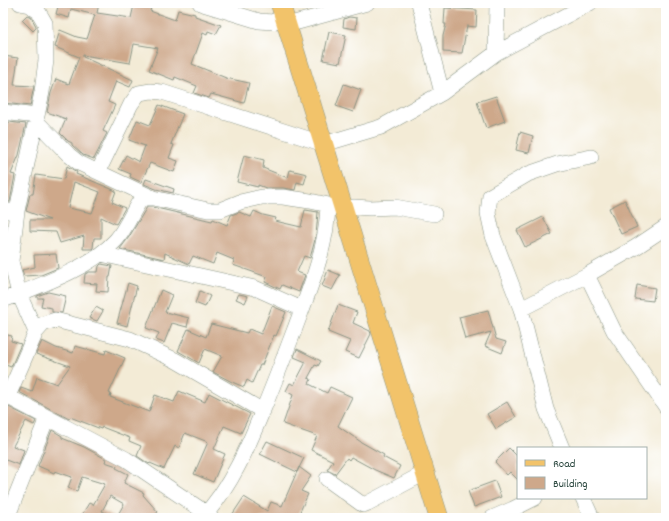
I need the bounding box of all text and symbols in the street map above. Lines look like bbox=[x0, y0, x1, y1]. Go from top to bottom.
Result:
legend bbox=[517, 447, 647, 499]
text: Road bbox=[553, 456, 575, 473]
text: Building bbox=[553, 476, 588, 493]

